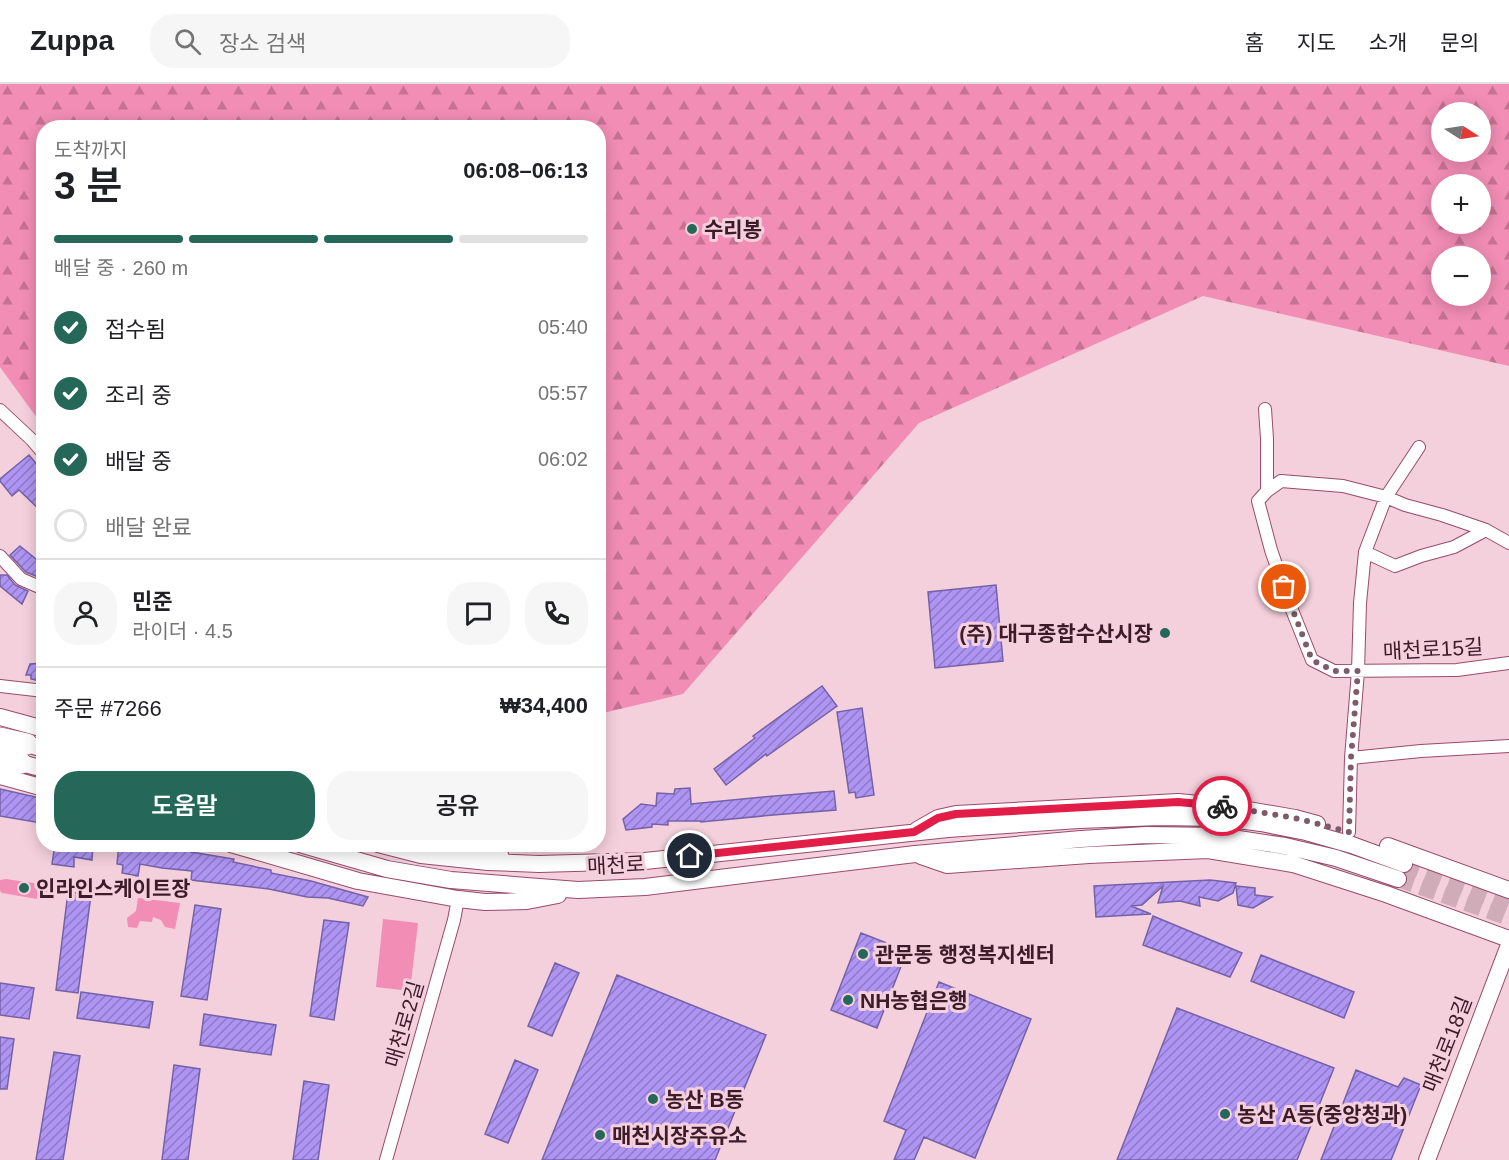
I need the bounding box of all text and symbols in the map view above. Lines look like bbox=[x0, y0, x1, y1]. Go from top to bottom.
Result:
search box bbox=[150, 14, 570, 68]
text: Zuppa bbox=[30, 25, 114, 56]
icon: search bbox=[171, 25, 204, 58]
text: 장소 검색 bbox=[219, 31, 306, 56]
text: 홈 bbox=[1245, 31, 1264, 54]
text: 지도 bbox=[1297, 31, 1336, 54]
text: 소개 bbox=[1369, 31, 1407, 54]
text: 문의 bbox=[1440, 31, 1479, 54]
north arrow bbox=[1431, 102, 1491, 162]
map controls bbox=[1431, 102, 1491, 306]
text: 도착까지 bbox=[54, 139, 128, 161]
text: 06:08–06:13 bbox=[463, 158, 588, 183]
text: 3 분 bbox=[54, 164, 122, 207]
button: + bbox=[1431, 174, 1491, 234]
place label: 수리봉 bbox=[704, 218, 762, 241]
marker: 수리봉 bbox=[685, 222, 699, 236]
button: − bbox=[1431, 246, 1491, 306]
text: 배달 중 · 260 m bbox=[54, 257, 188, 279]
icon: check bbox=[54, 311, 87, 344]
text: 05:40 bbox=[538, 316, 588, 338]
text: 접수됨 bbox=[105, 317, 166, 342]
icon: check bbox=[54, 377, 87, 410]
text: 05:57 bbox=[538, 382, 588, 404]
text: 조리 중 bbox=[105, 383, 172, 408]
icon: check bbox=[54, 443, 87, 476]
text: 06:02 bbox=[538, 448, 588, 470]
text: 배달 중 bbox=[105, 449, 172, 474]
text: 배달 완료 bbox=[105, 515, 192, 540]
pin bbox=[1258, 561, 1309, 612]
icon: bag bbox=[1267, 570, 1300, 603]
button: person bbox=[54, 582, 117, 645]
button: chat bbox=[447, 582, 510, 645]
button: phone bbox=[525, 582, 588, 645]
text: 민준 bbox=[132, 589, 172, 614]
text: 라이더 · 4.5 bbox=[132, 620, 233, 642]
place label: (주) 대구종합수산시장 bbox=[959, 622, 1153, 645]
marker: (주) 대구종합수산시장 bbox=[1158, 626, 1172, 640]
street label: 매천로15길 bbox=[1382, 635, 1484, 663]
text: ₩34,400 bbox=[500, 693, 588, 718]
text: 주문 #7266 bbox=[54, 696, 162, 721]
button: 도움말 bbox=[54, 771, 315, 840]
button: 공유 bbox=[327, 771, 588, 840]
courier bbox=[1192, 776, 1252, 836]
icon: bike bbox=[1206, 790, 1239, 823]
pin bbox=[664, 830, 715, 881]
icon: home bbox=[673, 839, 706, 872]
street label: 매천로 bbox=[586, 852, 646, 878]
place label: 인라인스케이트장 bbox=[36, 877, 191, 900]
marker: 인라인스케이트장 bbox=[17, 881, 31, 895]
place label: 관문동 행정복지센터 bbox=[875, 943, 1055, 966]
marker: 관문동 행정복지센터 bbox=[856, 947, 870, 961]
street label: 매천로2길 bbox=[381, 978, 427, 1070]
place label: NH농협은행 bbox=[860, 989, 968, 1012]
marker: NH농협은행 bbox=[841, 993, 855, 1007]
street label: 매천로18길 bbox=[1418, 993, 1476, 1095]
place label: 농산 B동 bbox=[665, 1088, 744, 1111]
marker: 농산 B동 bbox=[646, 1092, 660, 1106]
place label: 농산 A동(중앙청과) bbox=[1237, 1103, 1407, 1126]
marker: 농산 A동(중앙청과) bbox=[1218, 1107, 1232, 1121]
place label: 매천시장주유소 bbox=[612, 1124, 747, 1147]
marker: 매천시장주유소 bbox=[593, 1128, 607, 1142]

